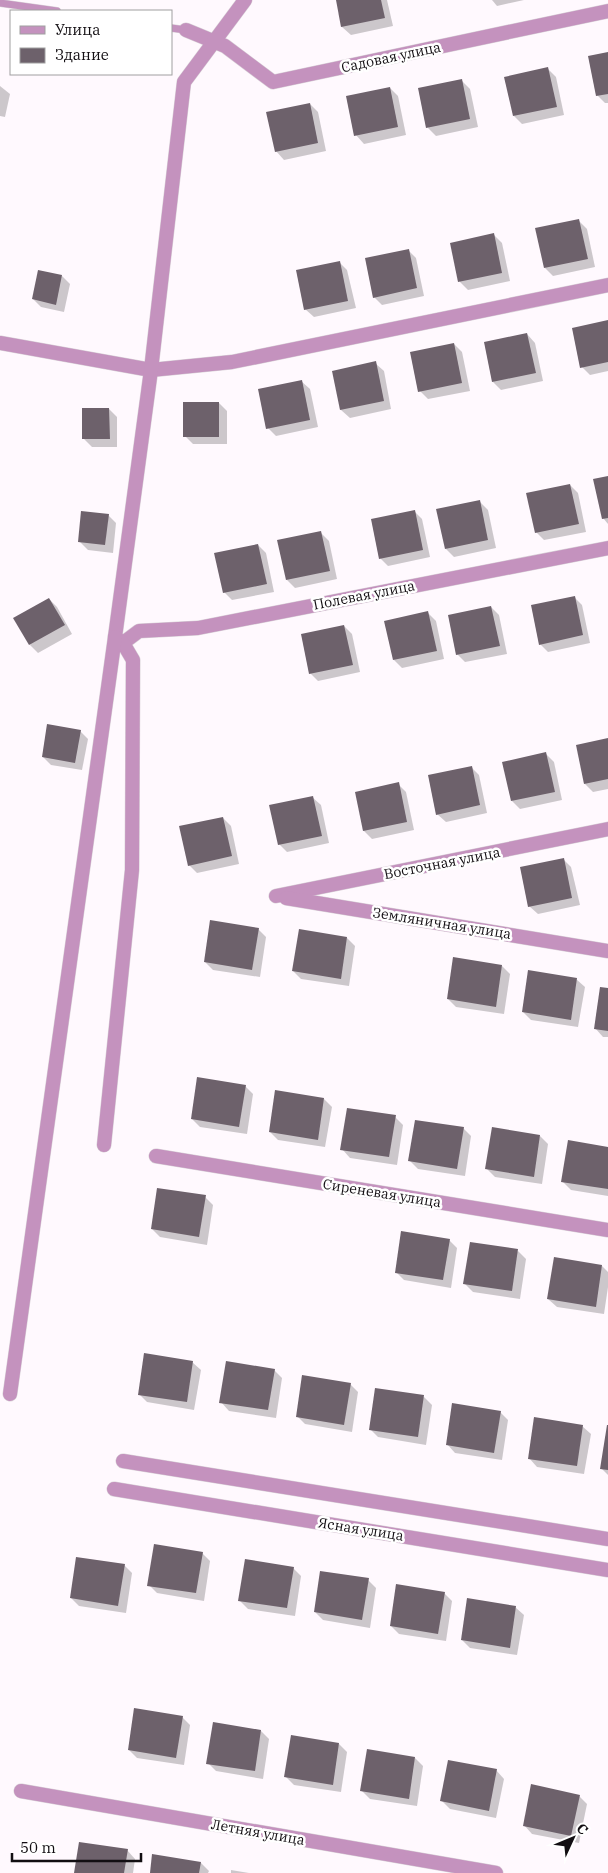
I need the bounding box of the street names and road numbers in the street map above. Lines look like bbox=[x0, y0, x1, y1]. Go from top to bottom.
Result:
street label: Садовая улица bbox=[340, 38, 443, 76]
street label: Полевая улица bbox=[312, 576, 417, 614]
street label: Восточная улица bbox=[382, 843, 502, 883]
street label: Земляничная улица bbox=[371, 903, 513, 943]
street label: Сиреневая улица bbox=[322, 1175, 443, 1211]
street label: Ясная улица bbox=[317, 1513, 405, 1545]
street label: Летняя улица bbox=[210, 1815, 306, 1849]

